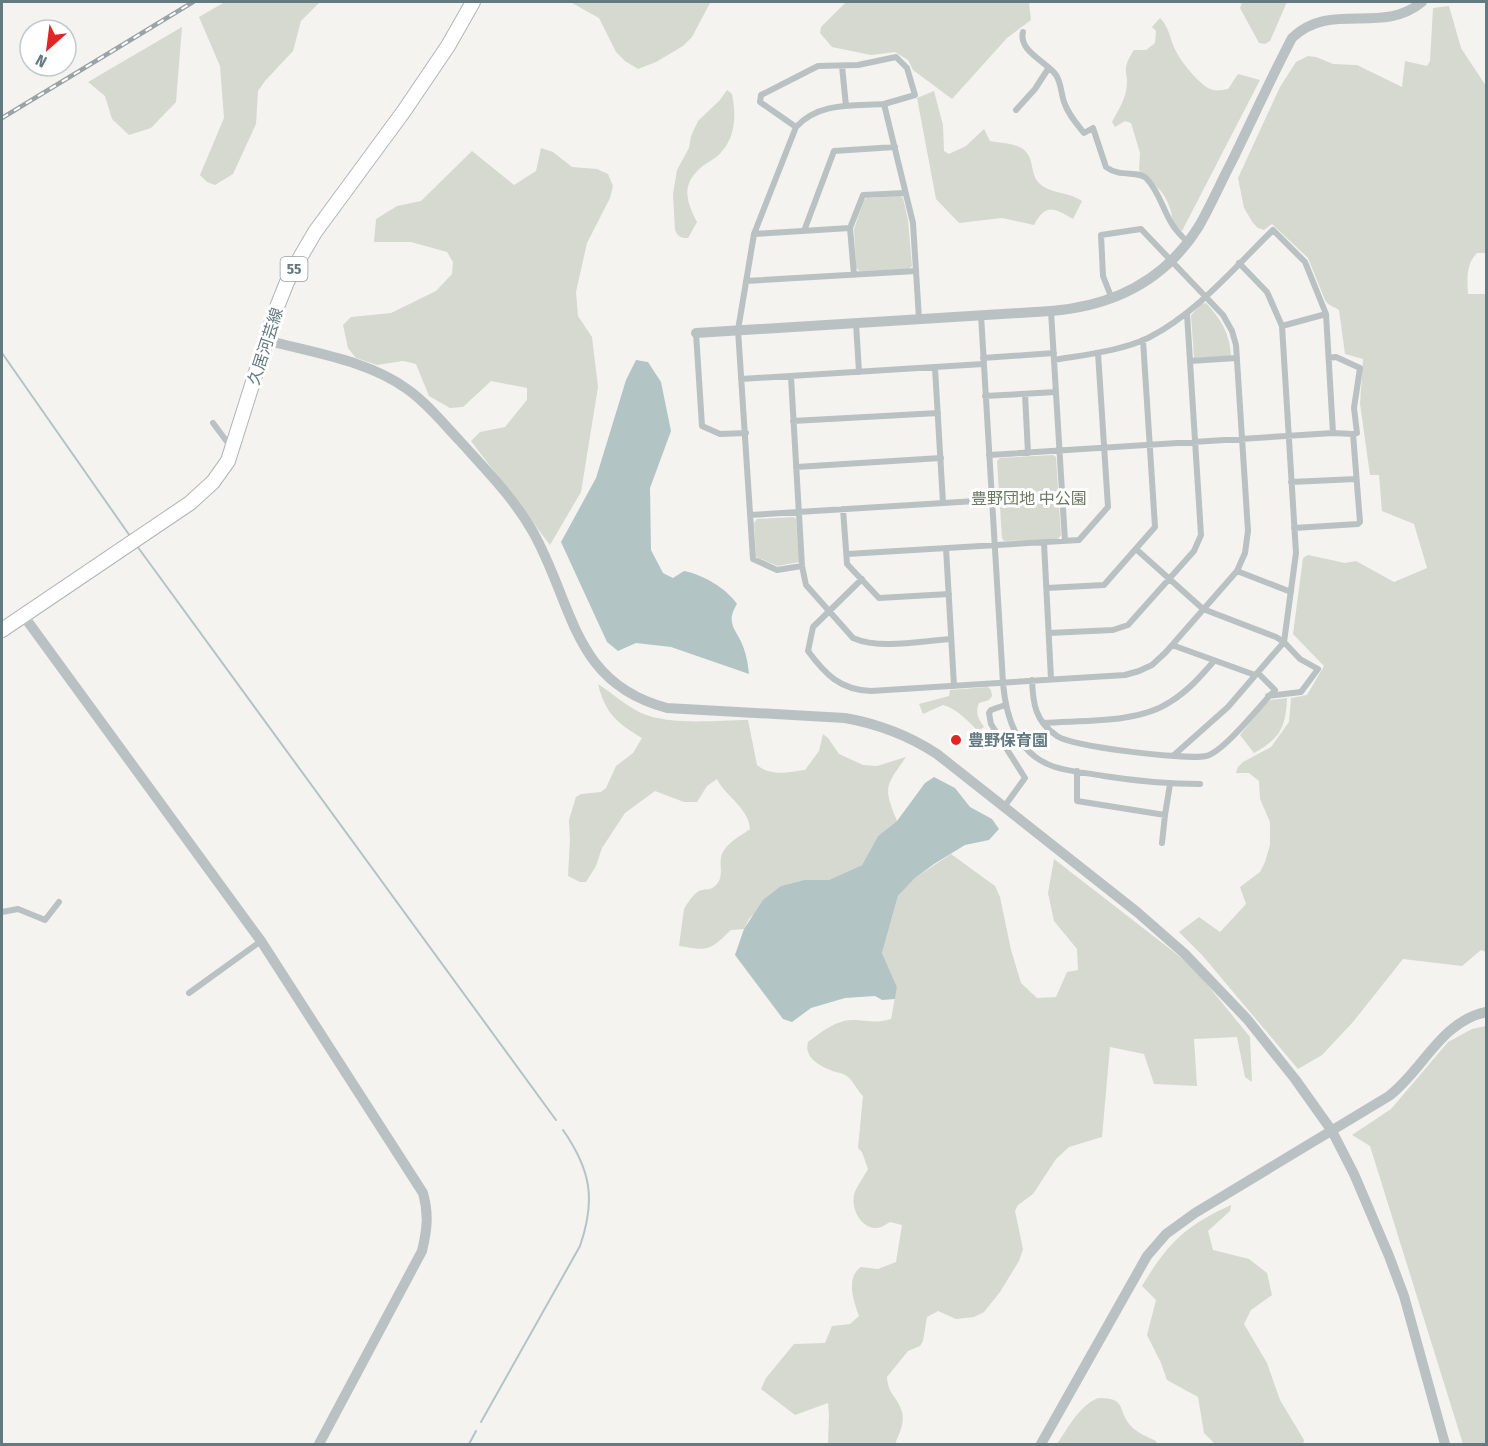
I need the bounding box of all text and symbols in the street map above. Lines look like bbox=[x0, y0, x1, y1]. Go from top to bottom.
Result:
north arrow bbox=[18, 18, 78, 78]
text: N bbox=[32, 50, 50, 71]
road number: 55 bbox=[280, 257, 308, 281]
street label: 久居河芸線 bbox=[244, 305, 287, 387]
park label: 豊野団地 中公園 bbox=[971, 489, 1087, 508]
place label: 豊野保育園 bbox=[968, 731, 1048, 750]
marker: 豊野保育園 bbox=[949, 733, 963, 747]

